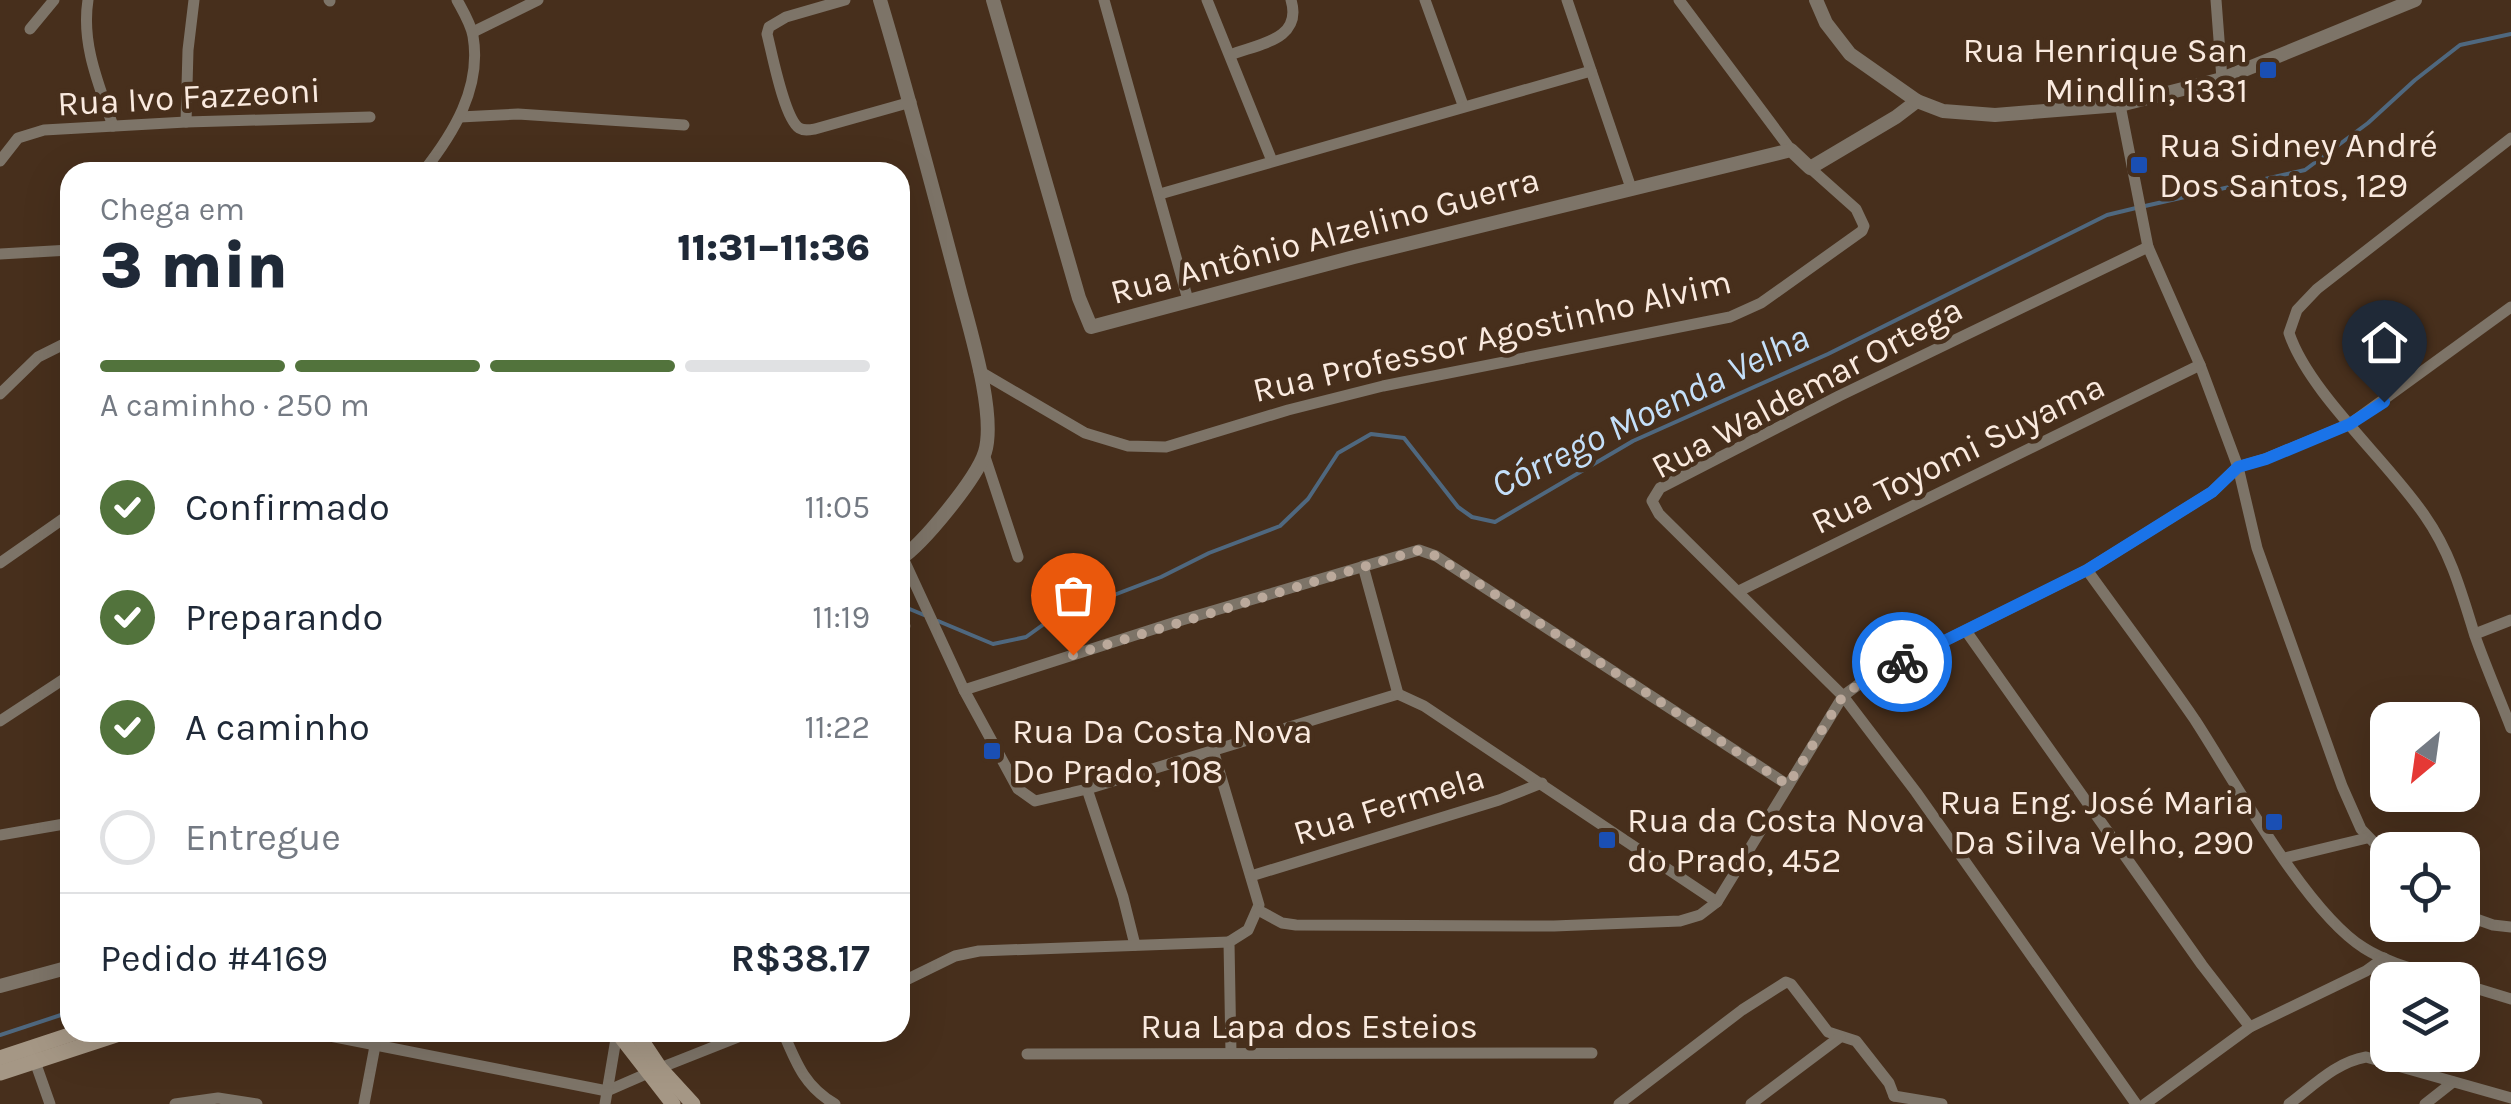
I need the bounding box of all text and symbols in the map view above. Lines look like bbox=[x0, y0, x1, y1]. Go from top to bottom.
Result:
place label: Rua Henrique San Mindlin, 1331 bbox=[1963, 30, 2248, 111]
marker: Rua Henrique San Mindlin, 1331 bbox=[2257, 59, 2279, 81]
street label: Rua Ivo Fazzeoni bbox=[56, 70, 322, 124]
place label: Rua Sidney André Dos Santos, 129 bbox=[2159, 125, 2438, 206]
marker: Rua Sidney André Dos Santos, 129 bbox=[2128, 154, 2150, 176]
street label: Rua Antônio Alzelino Guerra bbox=[1106, 159, 1544, 313]
text: Chega em bbox=[100, 191, 245, 228]
text: 11:31–11:36 bbox=[677, 225, 870, 270]
text: 3 min bbox=[100, 227, 288, 303]
street label: Rua Professor Agostinho Alvim bbox=[1249, 261, 1735, 411]
street label: Rua Waldemar Ortega bbox=[1644, 289, 1970, 487]
pin bbox=[2342, 300, 2427, 403]
water label: Córrego Moenda Velha bbox=[1484, 314, 1816, 508]
icon: home bbox=[2357, 315, 2412, 370]
street label: Rua Toyomi Suyama bbox=[1805, 365, 2111, 543]
text: A caminho · 250 m bbox=[100, 387, 370, 424]
icon: check bbox=[100, 480, 155, 535]
text: Confirmado bbox=[185, 485, 390, 530]
text: 11:05 bbox=[804, 489, 870, 526]
pin bbox=[1031, 553, 1116, 656]
icon: bag bbox=[1046, 568, 1101, 623]
icon: check bbox=[100, 590, 155, 645]
text: Preparando bbox=[185, 595, 383, 640]
text: 11:19 bbox=[812, 599, 870, 636]
courier bbox=[1852, 612, 1952, 712]
icon: bike bbox=[1875, 635, 1930, 690]
icon: check bbox=[100, 700, 155, 755]
north arrow bbox=[2370, 702, 2480, 812]
map controls bbox=[2370, 702, 2480, 1072]
text: A caminho bbox=[185, 705, 370, 750]
text: 11:22 bbox=[804, 709, 870, 746]
place label: Rua Da Costa Nova Do Prado, 108 bbox=[1012, 711, 1313, 792]
marker: Rua Da Costa Nova Do Prado, 108 bbox=[981, 740, 1003, 762]
street label: Rua Fermela bbox=[1288, 756, 1490, 854]
place label: Rua Eng. José Maria Da Silva Velho, 290 bbox=[1939, 782, 2254, 863]
place label: Rua da Costa Nova do Prado, 452 bbox=[1627, 800, 1925, 881]
marker: Rua Eng. José Maria Da Silva Velho, 290 bbox=[2263, 811, 2285, 833]
text: Entregue bbox=[185, 815, 341, 860]
marker: Rua da Costa Nova do Prado, 452 bbox=[1596, 829, 1618, 851]
button: locate bbox=[2370, 832, 2480, 942]
text: Pedido #4169 bbox=[100, 936, 328, 981]
text: R$38.17 bbox=[731, 936, 870, 981]
button: layers bbox=[2370, 962, 2480, 1072]
street label: Rua Lapa dos Esteios bbox=[1140, 1006, 1478, 1047]

